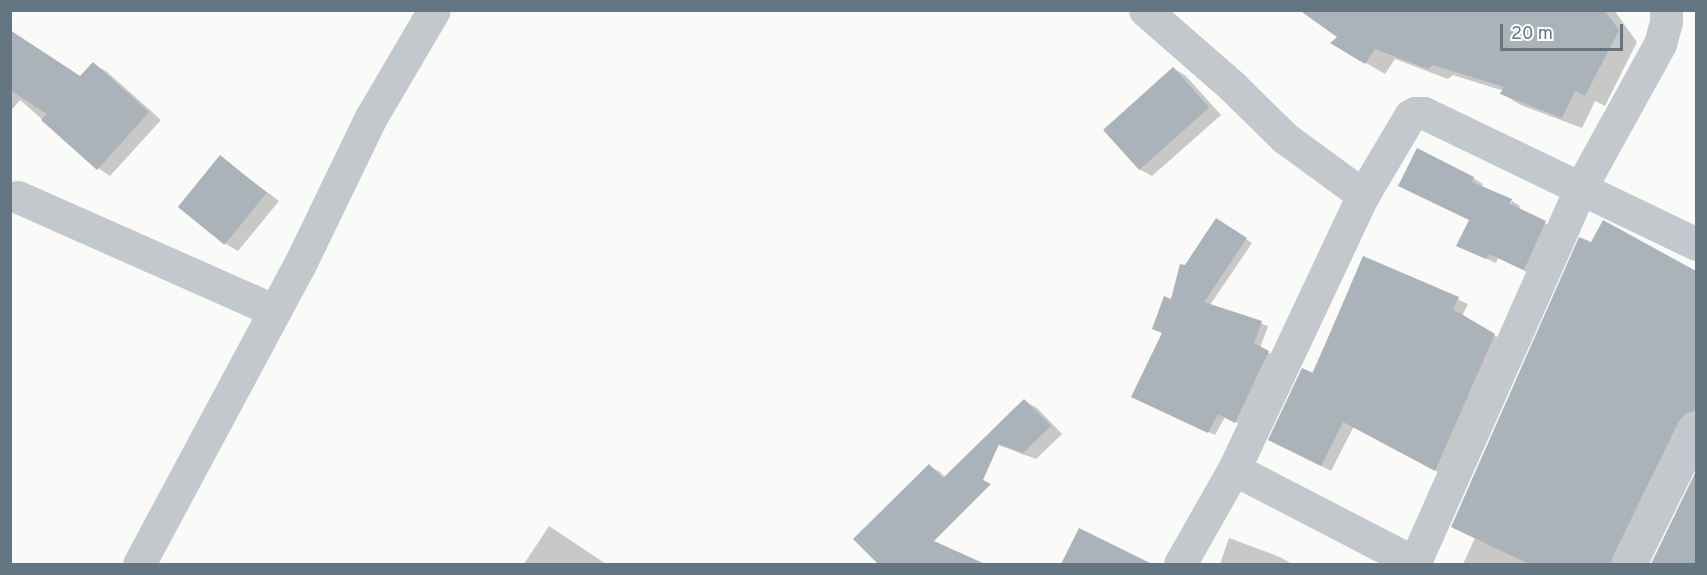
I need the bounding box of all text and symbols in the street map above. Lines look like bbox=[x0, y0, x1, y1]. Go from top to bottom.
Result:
scale bar bbox=[1503, 12, 1626, 50]
text: 20 m bbox=[1511, 23, 1553, 46]

